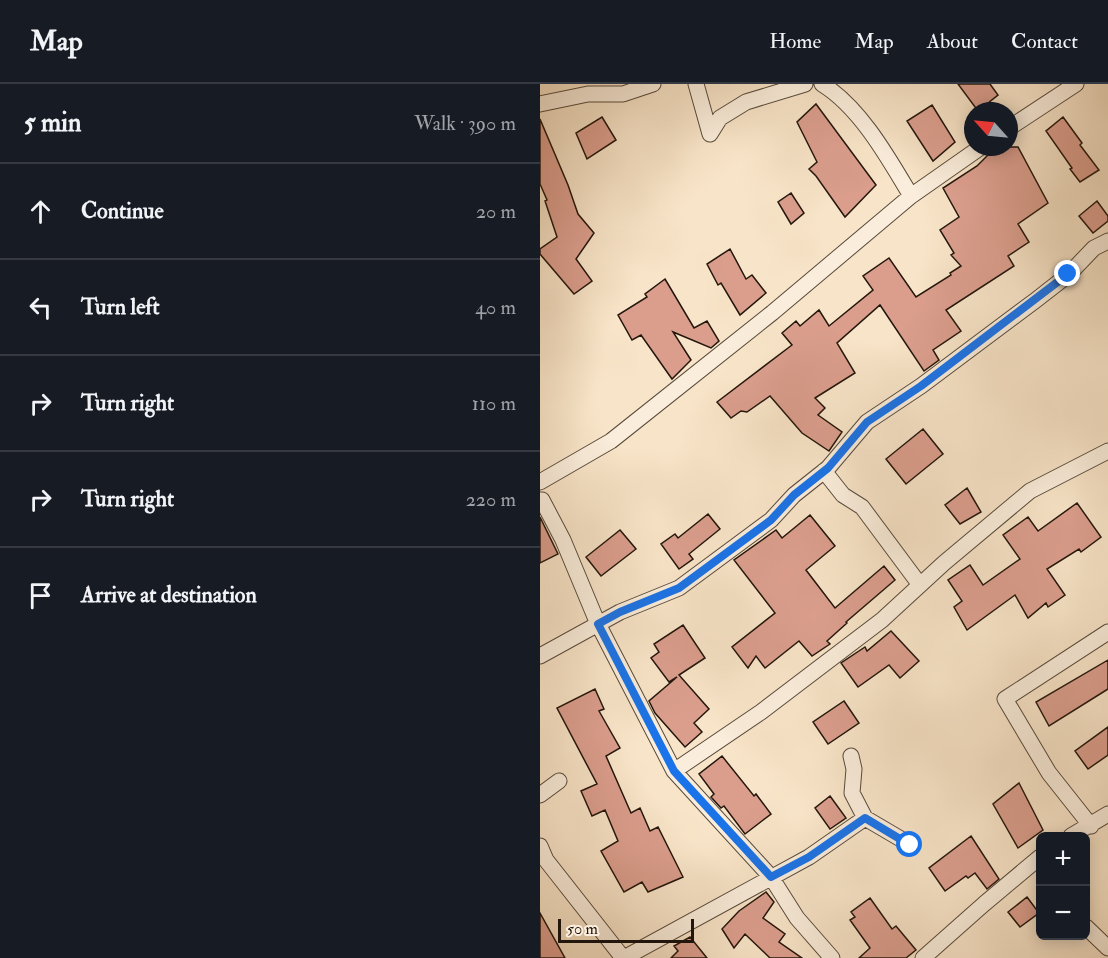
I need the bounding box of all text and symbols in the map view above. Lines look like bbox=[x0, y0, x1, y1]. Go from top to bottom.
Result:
text: Map bbox=[30, 24, 83, 59]
text: Home bbox=[769, 28, 821, 55]
text: Map bbox=[854, 28, 894, 55]
text: About bbox=[927, 28, 978, 55]
text: Contact bbox=[1011, 28, 1078, 55]
north arrow bbox=[964, 102, 1018, 156]
text: 5 min bbox=[24, 107, 81, 139]
text: Walk · 390 m bbox=[414, 111, 516, 136]
icon: ahead bbox=[24, 195, 57, 228]
text: Continue bbox=[81, 197, 164, 225]
text: 20 m bbox=[476, 199, 516, 224]
route end bbox=[1054, 260, 1080, 286]
icon: left bbox=[24, 291, 57, 324]
text: Turn left bbox=[81, 293, 160, 321]
text: 40 m bbox=[475, 295, 516, 320]
icon: right bbox=[24, 387, 57, 420]
text: Turn right bbox=[81, 389, 174, 417]
text: 110 m bbox=[472, 391, 516, 416]
icon: right bbox=[24, 483, 57, 516]
text: Turn right bbox=[81, 485, 174, 513]
text: 220 m bbox=[466, 487, 516, 512]
icon: arrive bbox=[24, 579, 57, 612]
text: Arrive at destination bbox=[81, 581, 257, 609]
route start bbox=[896, 831, 922, 857]
map controls bbox=[1036, 832, 1090, 940]
button: + bbox=[1036, 832, 1090, 886]
button: − bbox=[1036, 886, 1090, 940]
scale bar bbox=[558, 916, 694, 944]
text: 50 m bbox=[567, 919, 598, 939]

